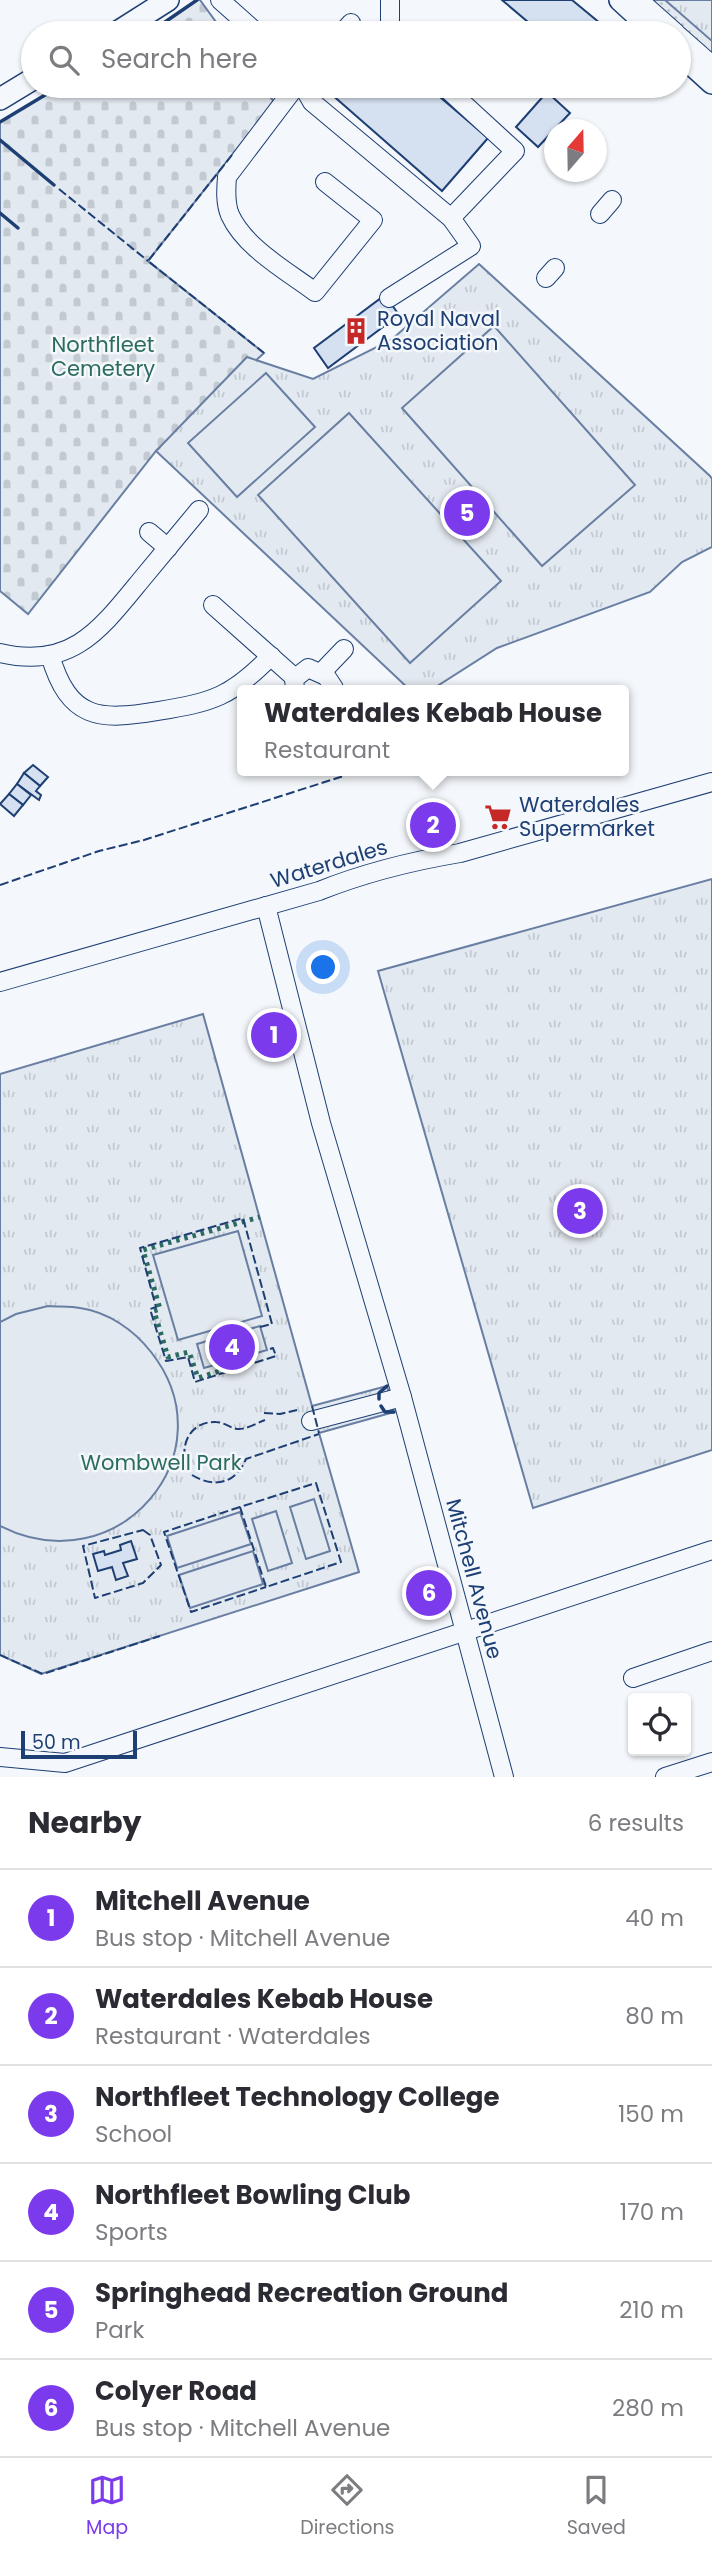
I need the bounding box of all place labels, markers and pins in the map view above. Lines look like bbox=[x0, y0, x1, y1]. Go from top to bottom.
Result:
place label: Royal Naval Association bbox=[377, 304, 500, 357]
building icon: Royal Naval Association bbox=[341, 316, 371, 346]
pin: 5 bbox=[444, 487, 490, 539]
place label: Waterdales Supermarket bbox=[519, 790, 655, 843]
pin: 2 bbox=[410, 799, 456, 851]
supermarket icon: Waterdales Supermarket bbox=[483, 802, 513, 832]
pin: 1 bbox=[251, 1009, 297, 1061]
pin: 3 bbox=[557, 1185, 603, 1237]
pin: 4 bbox=[209, 1321, 255, 1373]
pin: 6 bbox=[406, 1567, 452, 1619]

